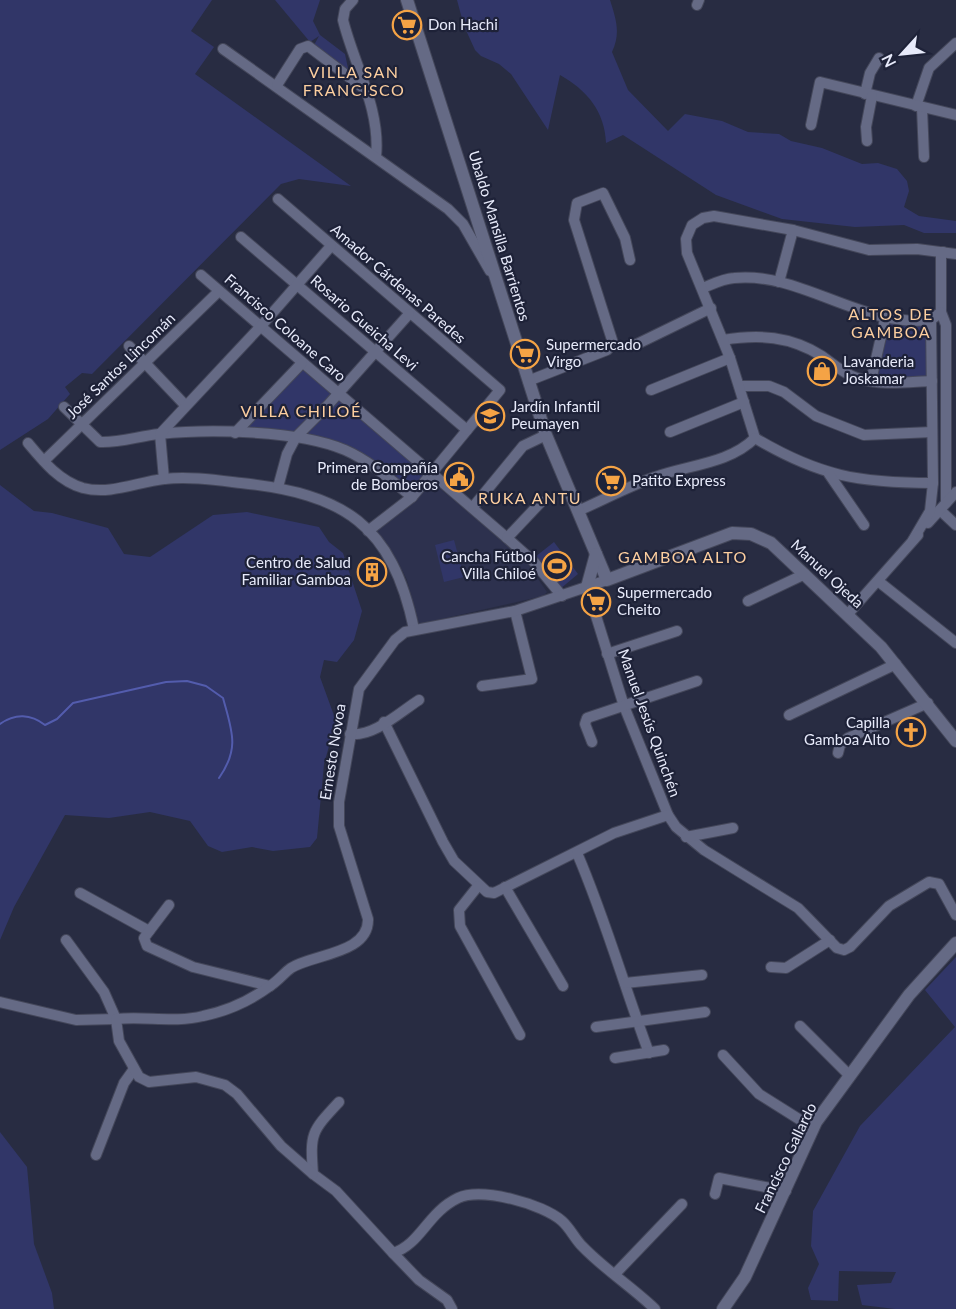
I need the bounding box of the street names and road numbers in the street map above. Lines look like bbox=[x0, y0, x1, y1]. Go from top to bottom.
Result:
street label: Ubaldo Mansilla Barrientos bbox=[465, 148, 534, 323]
street label: Amador Cárdenas Paredes bbox=[327, 220, 470, 347]
street label: Francisco Coloane Caro bbox=[221, 270, 350, 385]
street label: Rosario Gueicha Levi bbox=[307, 271, 422, 374]
street label: José Santos Lincomán bbox=[62, 309, 178, 422]
street label: Manuel Ojeda bbox=[788, 535, 868, 611]
street label: Manuel Jesús Quinchén bbox=[615, 646, 685, 799]
street label: Ernesto Novoa bbox=[316, 702, 349, 801]
street label: Francisco Gallardo bbox=[751, 1099, 820, 1216]

